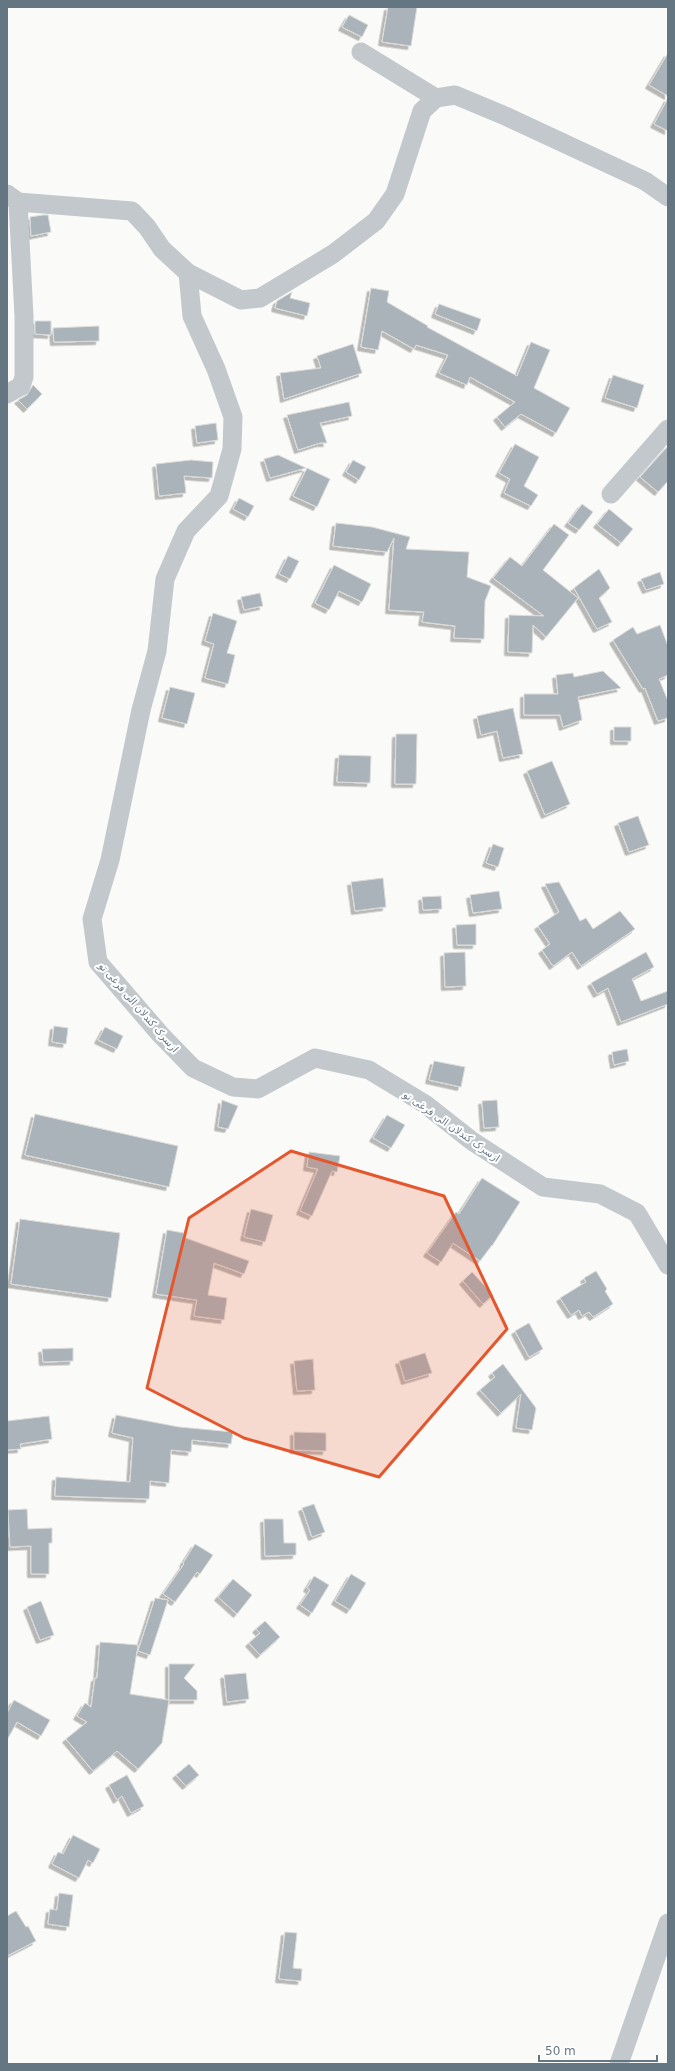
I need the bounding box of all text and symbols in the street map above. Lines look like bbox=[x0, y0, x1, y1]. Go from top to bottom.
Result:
street label: ازسرک کندلان الی فرغی تو bbox=[96, 959, 181, 1054]
street label: ازسرک کندلان الی فرغی تو bbox=[401, 1088, 502, 1164]
scale bar bbox=[539, 2037, 657, 2063]
text: 50 m bbox=[545, 2044, 576, 2058]

